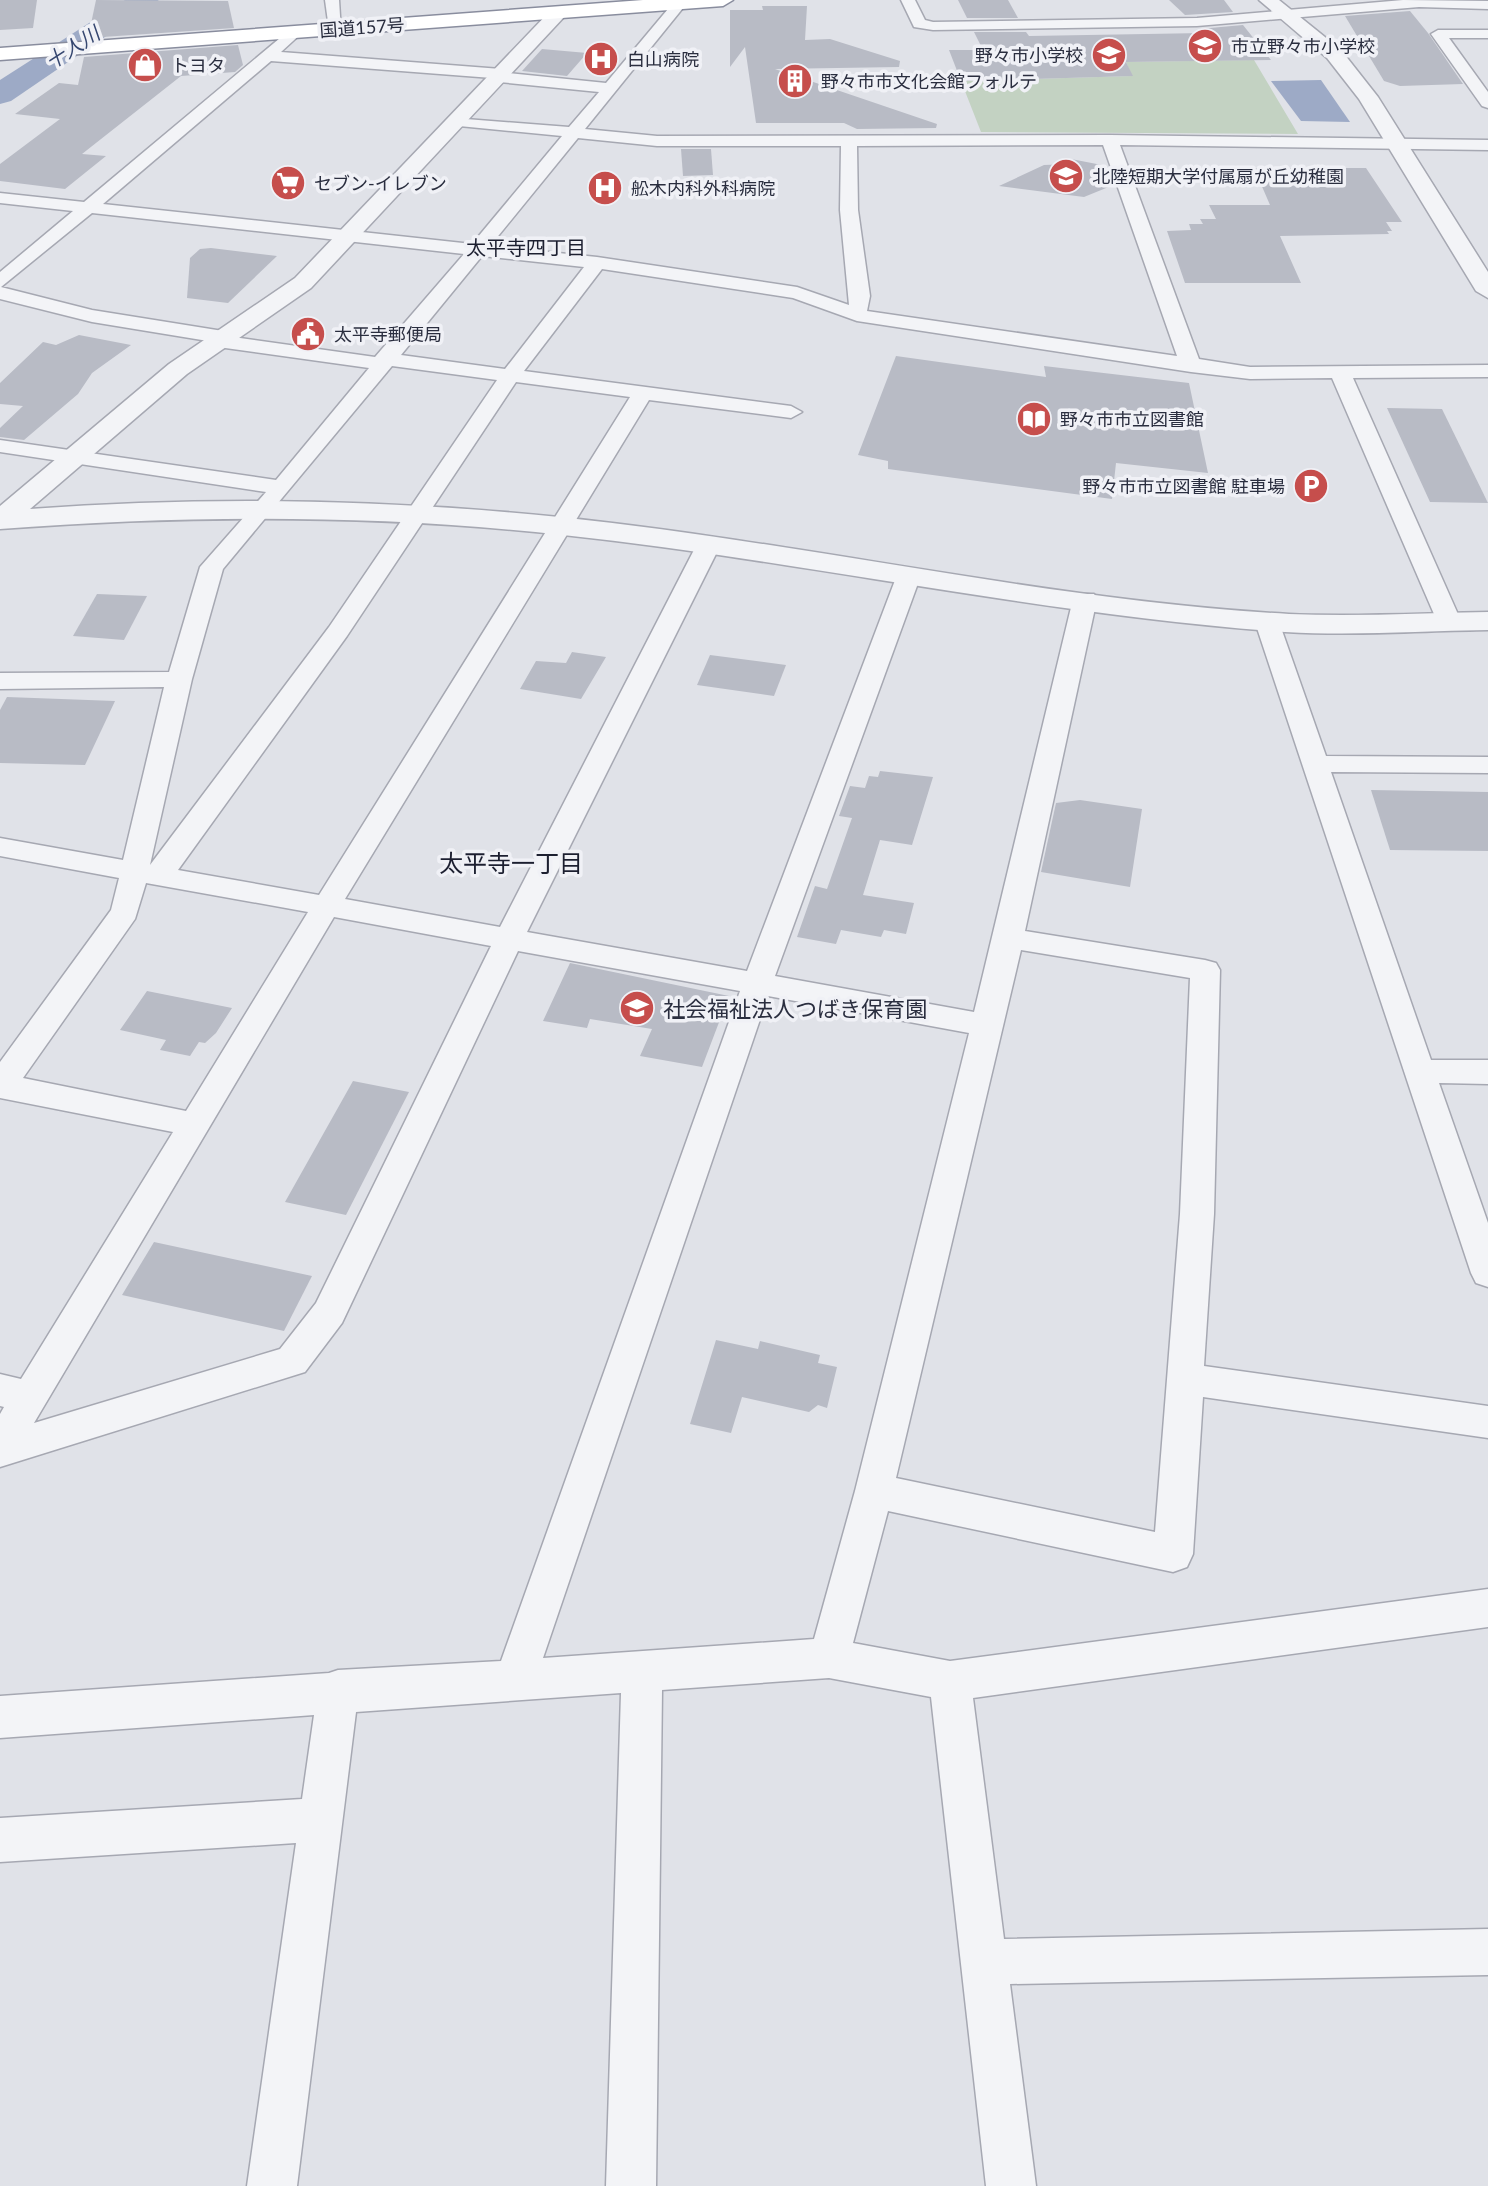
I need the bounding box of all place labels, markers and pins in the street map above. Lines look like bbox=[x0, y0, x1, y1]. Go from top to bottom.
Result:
school or university icon: 市立野々市小学校 bbox=[1186, 27, 1224, 65]
place label: 市立野々市小学校 bbox=[1231, 35, 1375, 57]
school or university icon: 野々市小学校 bbox=[1090, 36, 1128, 74]
hospital icon: 白山病院 bbox=[582, 40, 620, 78]
place label: 野々市小学校 bbox=[975, 44, 1083, 66]
shop icon: トヨタ bbox=[126, 46, 164, 84]
place label: 白山病院 bbox=[627, 48, 699, 70]
place label: トヨタ bbox=[171, 54, 225, 76]
building icon: 野々市市文化会館フォルテ bbox=[776, 62, 814, 100]
place label: 野々市市文化会館フォルテ bbox=[821, 70, 1037, 92]
school or university icon: 北陸短期大学付属扇が丘幼稚園 bbox=[1047, 157, 1085, 195]
supermarket icon: セブン-イレブン bbox=[269, 164, 307, 202]
place label: 北陸短期大学付属扇が丘幼稚園 bbox=[1092, 165, 1344, 187]
hospital icon: 舩木内科外科病院 bbox=[586, 169, 624, 207]
place label: セブン-イレブン bbox=[314, 172, 447, 194]
place label: 舩木内科外科病院 bbox=[631, 177, 775, 199]
public building icon: 太平寺郵便局 bbox=[289, 315, 327, 353]
place label: 太平寺郵便局 bbox=[334, 323, 442, 345]
library icon: 野々市市立図書館 bbox=[1015, 400, 1053, 438]
place label: 野々市市立図書館 bbox=[1060, 408, 1204, 430]
parking icon: 野々市市立図書館 駐車場 bbox=[1292, 467, 1330, 505]
place label: 野々市市立図書館 駐車場 bbox=[1082, 475, 1285, 497]
school or university icon: 社会福祉法人つばき保育園 bbox=[618, 989, 656, 1027]
place label: 社会福祉法人つばき保育園 bbox=[663, 995, 927, 1022]

